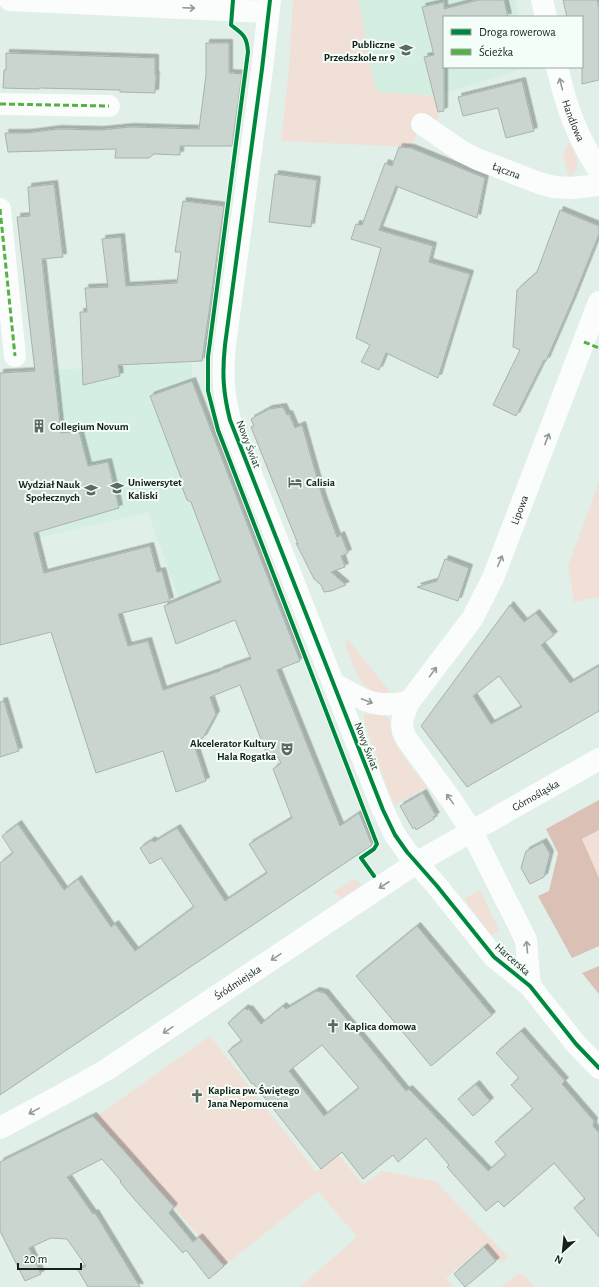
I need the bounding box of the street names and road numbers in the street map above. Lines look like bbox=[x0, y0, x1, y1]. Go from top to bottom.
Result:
street label: Handlowa bbox=[560, 99, 586, 143]
street label: Łączna bbox=[491, 160, 522, 181]
street label: Nowy Świat bbox=[234, 418, 264, 470]
street label: Lipowa bbox=[509, 494, 530, 526]
street label: Nowy Świat bbox=[352, 720, 382, 772]
street label: Górnośląska bbox=[510, 778, 561, 813]
street label: Harcerska bbox=[493, 941, 532, 978]
street label: Śródmiejska bbox=[212, 963, 263, 1002]

